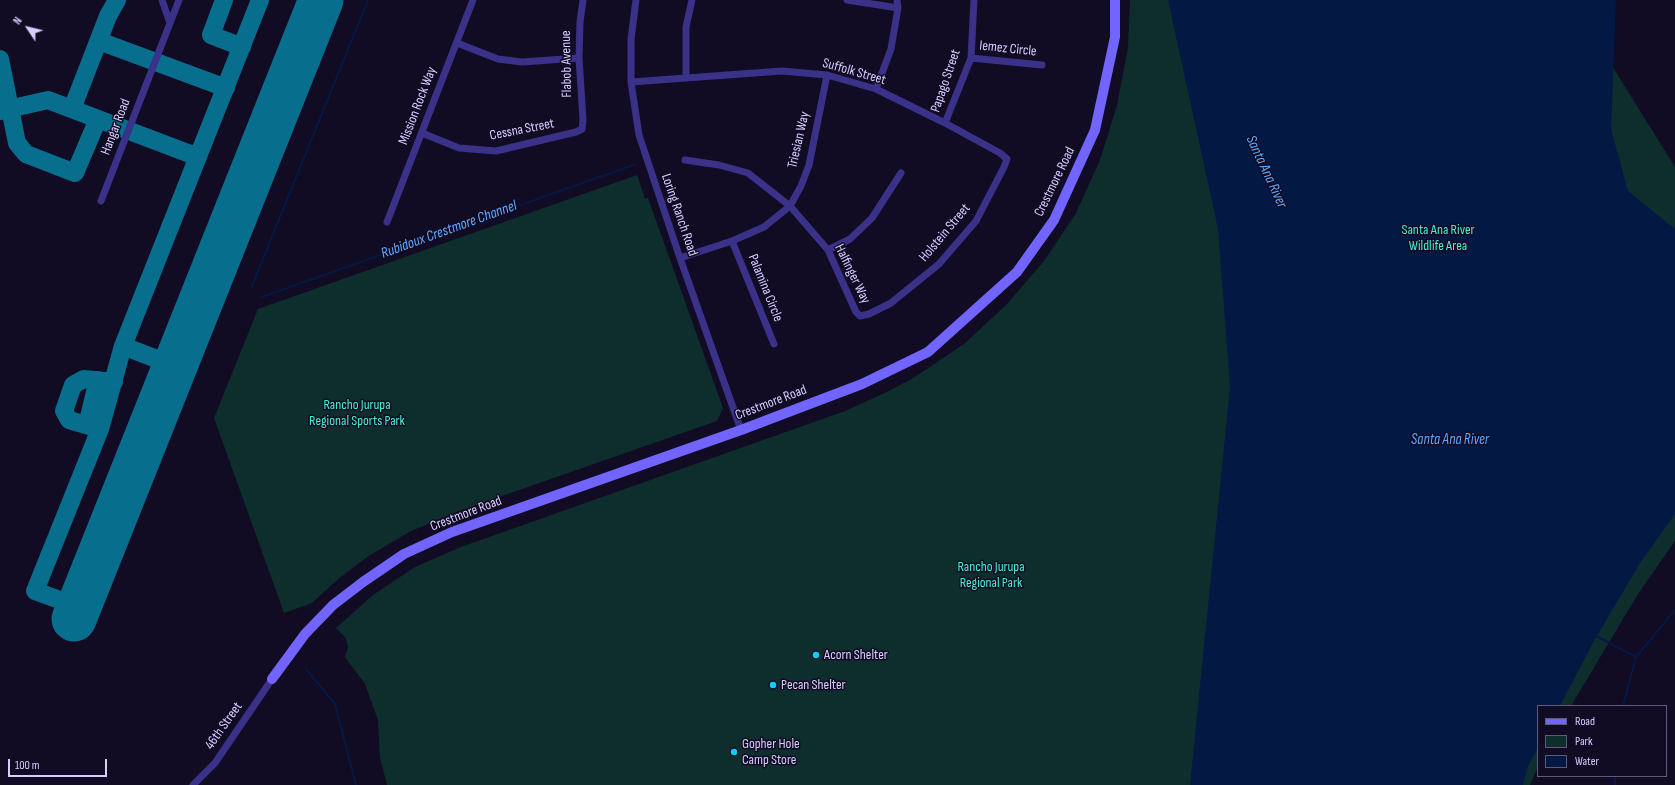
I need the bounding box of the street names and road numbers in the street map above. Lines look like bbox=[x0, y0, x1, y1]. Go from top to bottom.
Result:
street label: Flabob Avenue bbox=[558, 30, 576, 98]
street label: Iemez Circle bbox=[979, 38, 1037, 60]
street label: Papago Street bbox=[927, 47, 965, 115]
street label: Suffolk Street bbox=[820, 55, 888, 89]
street label: Mission Rock Way bbox=[395, 65, 441, 147]
street label: Hangar Road bbox=[98, 97, 134, 157]
street label: Triesian Way bbox=[784, 110, 814, 170]
street label: Cessna Street bbox=[488, 116, 556, 144]
street label: Crestmore Road bbox=[1031, 145, 1079, 219]
street label: Loring Ranch Road bbox=[657, 172, 701, 258]
street label: Holstein Street bbox=[916, 201, 974, 265]
street label: Halfinger Way bbox=[830, 242, 874, 306]
street label: Palamina Circle bbox=[744, 252, 786, 324]
street label: Crestmore Road bbox=[733, 382, 809, 424]
street label: Crestmore Road bbox=[428, 493, 504, 535]
street label: 46th Street bbox=[202, 699, 246, 753]

